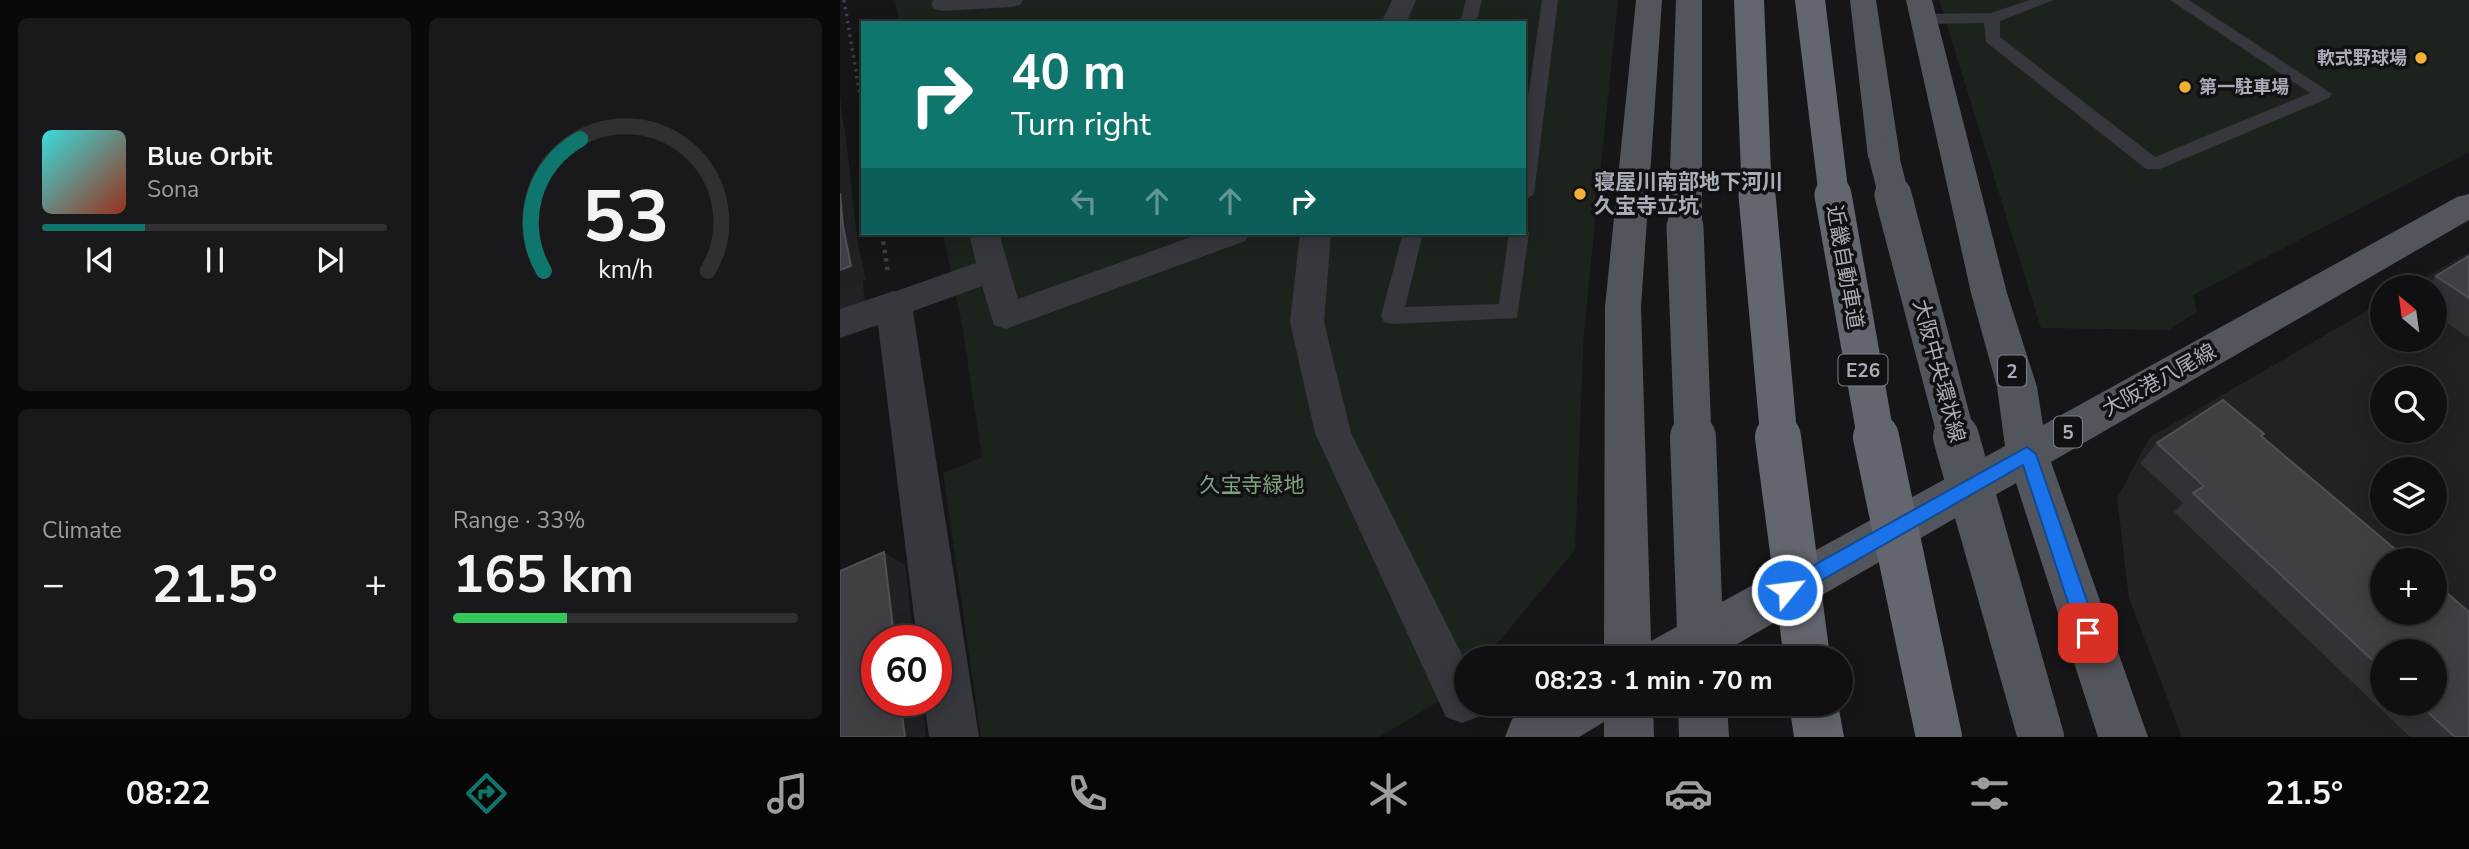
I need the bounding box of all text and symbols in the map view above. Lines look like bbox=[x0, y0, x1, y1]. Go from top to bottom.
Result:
text: 40 m bbox=[1011, 39, 1126, 106]
place label: 軟式野球場 bbox=[2317, 46, 2407, 70]
icon: right bbox=[896, 49, 987, 140]
marker: 軟式野球場 bbox=[2413, 50, 2429, 66]
place label: 第一駐車場 bbox=[2199, 75, 2289, 99]
marker: 第一駐車場 bbox=[2177, 79, 2193, 95]
text: Turn right bbox=[1011, 103, 1151, 146]
text: Blue Orbit bbox=[147, 139, 272, 174]
text: 53 bbox=[582, 167, 669, 267]
place label: 寝屋川南部地下河川 久宝寺立坑 bbox=[1594, 168, 1783, 220]
text: Sona bbox=[147, 174, 199, 205]
icon: left bbox=[1065, 182, 1103, 220]
icon: ahead bbox=[1138, 182, 1176, 220]
icon: ahead bbox=[1211, 182, 1249, 220]
icon: right bbox=[1284, 182, 1322, 220]
marker: 寝屋川南部地下河川 久宝寺立坑 bbox=[1572, 186, 1588, 202]
street label: 近畿自動車道 bbox=[1820, 203, 1870, 331]
icon: previous bbox=[81, 241, 119, 279]
icon: pause bbox=[196, 241, 234, 279]
icon: next bbox=[311, 241, 349, 279]
text: km/h bbox=[598, 253, 653, 287]
north arrow bbox=[2370, 275, 2446, 352]
map controls bbox=[2370, 275, 2447, 716]
street label: 大阪中央環状線 bbox=[1906, 296, 1972, 446]
street label: 大阪港八尾線 bbox=[2097, 337, 2221, 423]
road number: E26 bbox=[1838, 354, 1888, 386]
road number: 2 bbox=[1998, 356, 2026, 386]
button: search bbox=[2370, 366, 2447, 443]
road number: 5 bbox=[2054, 416, 2082, 448]
button: layers bbox=[2370, 457, 2447, 534]
park label: 久宝寺緑地 bbox=[1200, 471, 1305, 499]
text: Range · 33% bbox=[453, 505, 585, 536]
text: Climate bbox=[42, 515, 122, 546]
text: 165 km bbox=[453, 539, 634, 610]
button: + bbox=[2370, 548, 2447, 625]
text: 21.5° bbox=[151, 549, 278, 620]
position arrow bbox=[1750, 553, 1824, 627]
text: − bbox=[42, 559, 65, 610]
text: + bbox=[364, 559, 387, 610]
pin bbox=[2058, 603, 2118, 663]
icon: arrive bbox=[2069, 614, 2107, 652]
speed limit sign: 60 bbox=[861, 625, 952, 716]
button: − bbox=[2370, 639, 2447, 716]
text: 08:23 · 1 min · 70 m bbox=[1534, 663, 1773, 698]
icon: directions bbox=[462, 769, 511, 818]
icon: music bbox=[763, 769, 812, 818]
icon: phone bbox=[1063, 769, 1112, 818]
icon: climate bbox=[1364, 769, 1413, 818]
icon: car bbox=[1664, 769, 1713, 818]
icon: filters bbox=[1965, 769, 2014, 818]
text: 08:22 bbox=[126, 772, 211, 815]
text: 21.5° bbox=[2265, 772, 2343, 815]

